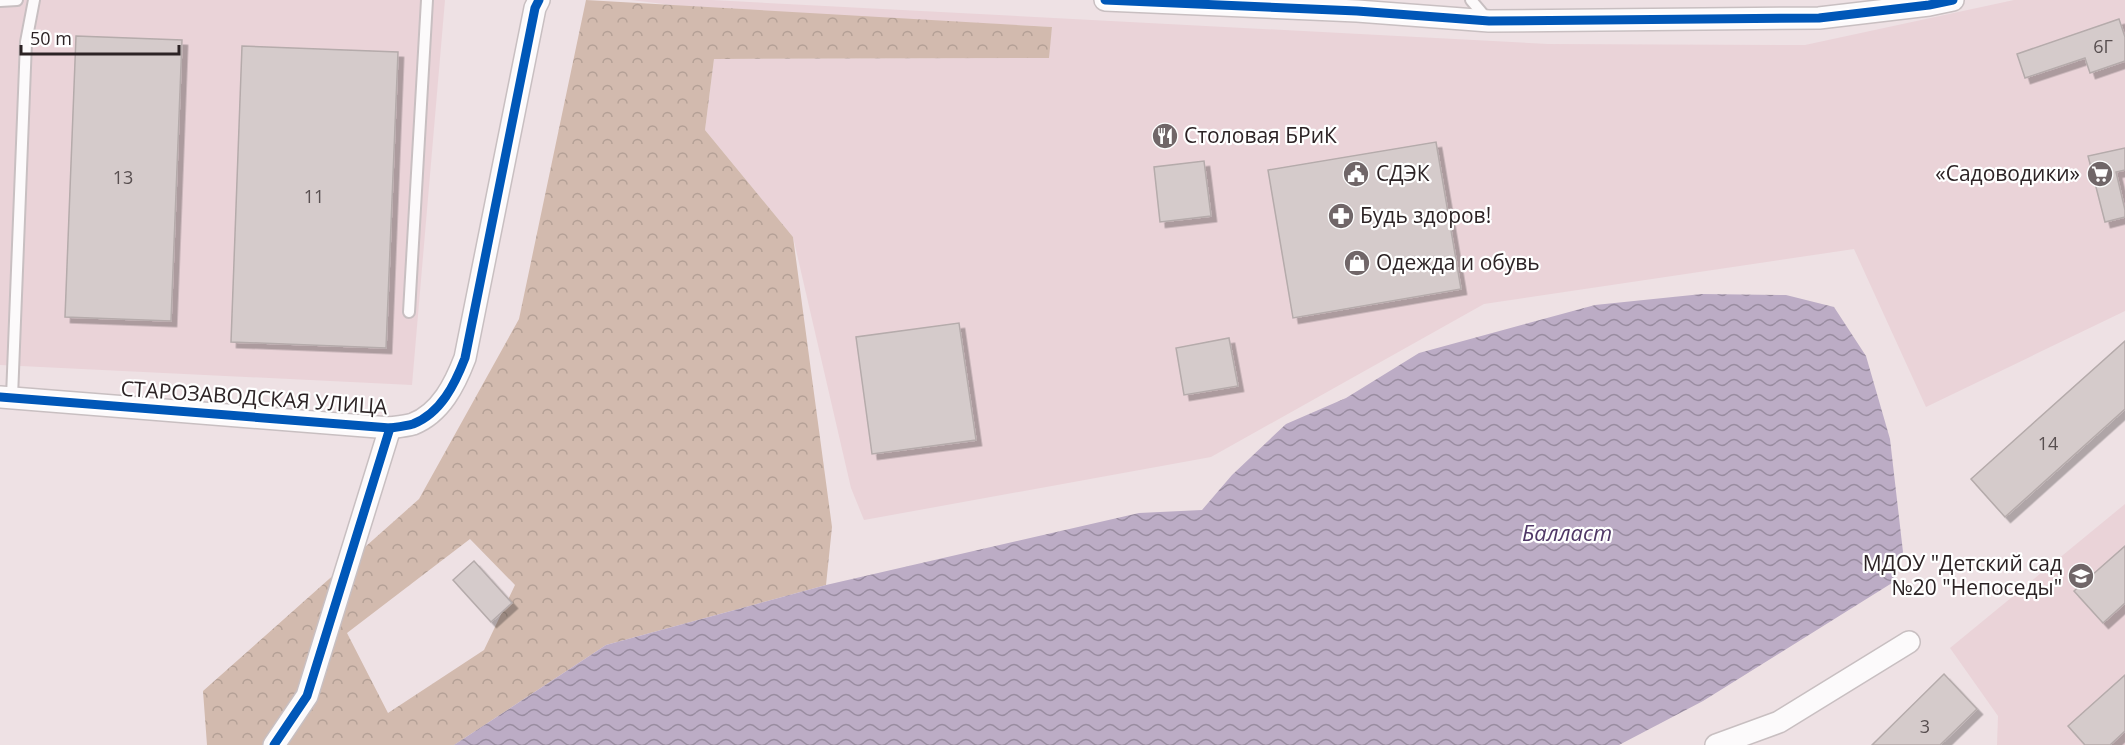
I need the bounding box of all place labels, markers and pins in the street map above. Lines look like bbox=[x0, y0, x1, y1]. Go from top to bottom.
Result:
restaurant icon: Столовая БРиК bbox=[1150, 121, 1180, 151]
place label: Столовая БРиК bbox=[1184, 121, 1337, 149]
public building icon: СДЭК bbox=[1341, 159, 1371, 189]
place label: СДЭК bbox=[1376, 159, 1430, 187]
place label: «Садоводики» bbox=[1935, 159, 2080, 187]
supermarket icon: «Садоводики» bbox=[2085, 159, 2115, 189]
pharmacy icon: Будь здоров! bbox=[1326, 201, 1356, 231]
place label: Будь здоров! bbox=[1360, 201, 1491, 229]
shop icon: Одежда и обувь bbox=[1342, 248, 1372, 278]
place label: Одежда и обувь bbox=[1376, 248, 1540, 276]
place label: МДОУ "Детский сад №20 "Непоседы" bbox=[1863, 549, 2062, 601]
school or university icon: МДОУ "Детский сад №20 "Непоседы" bbox=[2066, 561, 2096, 591]

